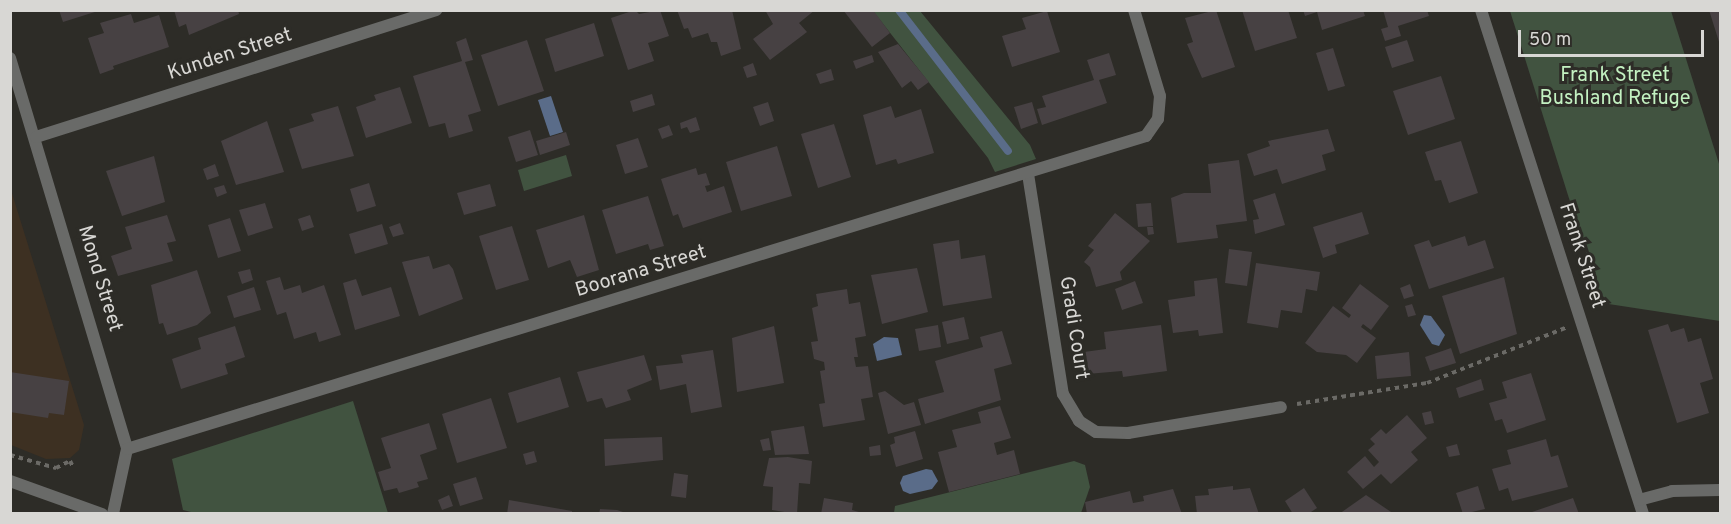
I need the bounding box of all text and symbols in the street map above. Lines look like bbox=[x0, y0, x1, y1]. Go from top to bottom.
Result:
scale bar bbox=[1521, 18, 1707, 56]
street label: Kunden Street bbox=[165, 24, 295, 86]
text: 50 m bbox=[1529, 29, 1571, 52]
park label: Frank Street Bushland Refuge bbox=[1540, 65, 1690, 112]
street label: Frank Street bbox=[1553, 200, 1609, 312]
street label: Mond Street bbox=[71, 223, 127, 335]
street label: Boorana Street bbox=[573, 241, 709, 303]
street label: Gradi Court bbox=[1053, 275, 1093, 381]

